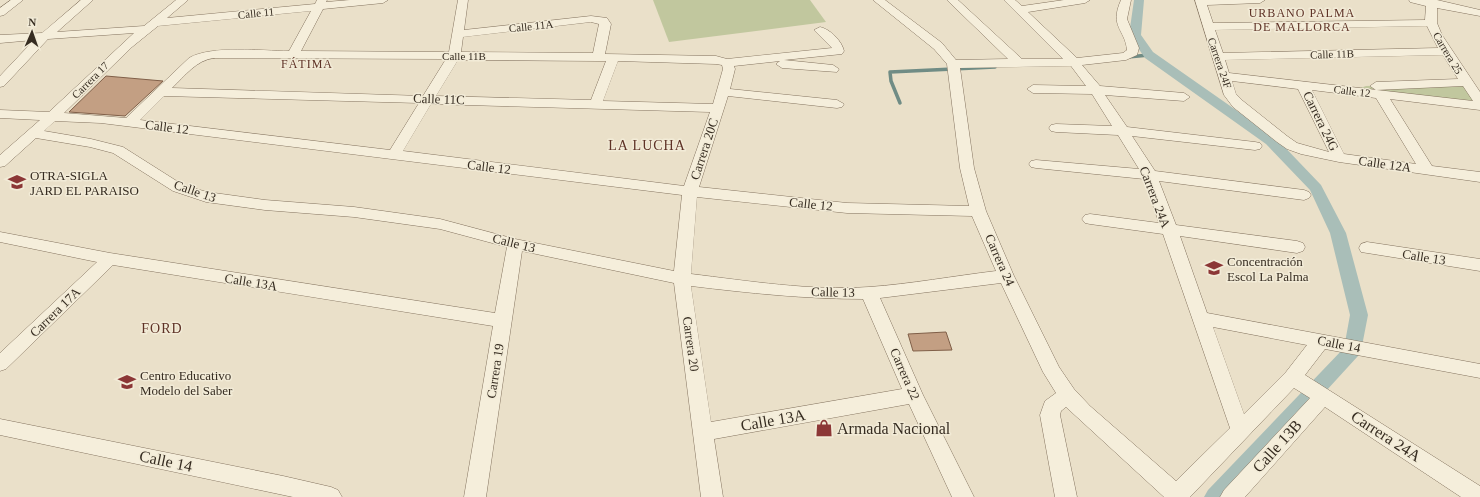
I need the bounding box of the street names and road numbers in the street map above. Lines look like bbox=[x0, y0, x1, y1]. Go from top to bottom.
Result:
street label: Calle 11 bbox=[237, 5, 275, 21]
street label: Calle 11A bbox=[508, 18, 554, 34]
street label: Carrera 25 bbox=[1431, 30, 1465, 77]
street label: Carrera 24F bbox=[1206, 36, 1234, 90]
street label: Calle 11B bbox=[1310, 47, 1354, 61]
street label: Calle 11B bbox=[442, 50, 486, 62]
street label: Carrera 17 bbox=[69, 59, 111, 101]
street label: Calle 12 bbox=[1333, 83, 1371, 99]
street label: Carrera 24G bbox=[1300, 89, 1342, 153]
street label: Calle 11C bbox=[413, 91, 465, 107]
street label: Carrera 20C bbox=[687, 116, 721, 182]
street label: Calle 12 bbox=[144, 117, 190, 137]
street label: Calle 12A bbox=[1358, 153, 1413, 175]
street label: Calle 12 bbox=[466, 157, 512, 177]
street label: Carrera 24A bbox=[1136, 164, 1174, 230]
street label: Calle 13 bbox=[172, 177, 218, 205]
street label: Calle 12 bbox=[788, 194, 834, 214]
street label: Calle 13 bbox=[491, 230, 537, 256]
street label: Carrera 24 bbox=[982, 232, 1018, 289]
street label: Calle 13 bbox=[1401, 246, 1447, 268]
street label: Calle 13A bbox=[224, 270, 279, 294]
street label: Carrera 17A bbox=[27, 284, 84, 340]
street label: Calle 13 bbox=[811, 284, 855, 300]
street label: Carrera 20 bbox=[680, 316, 702, 372]
street label: Calle 14 bbox=[1316, 332, 1362, 356]
street label: Carrera 19 bbox=[483, 343, 507, 399]
street label: Carrera 22 bbox=[887, 346, 923, 402]
street label: Calle 13A bbox=[739, 406, 807, 434]
street label: Carrera 24A bbox=[1348, 407, 1424, 465]
street label: Calle 13B bbox=[1249, 416, 1305, 476]
street label: Calle 14 bbox=[138, 447, 194, 475]

